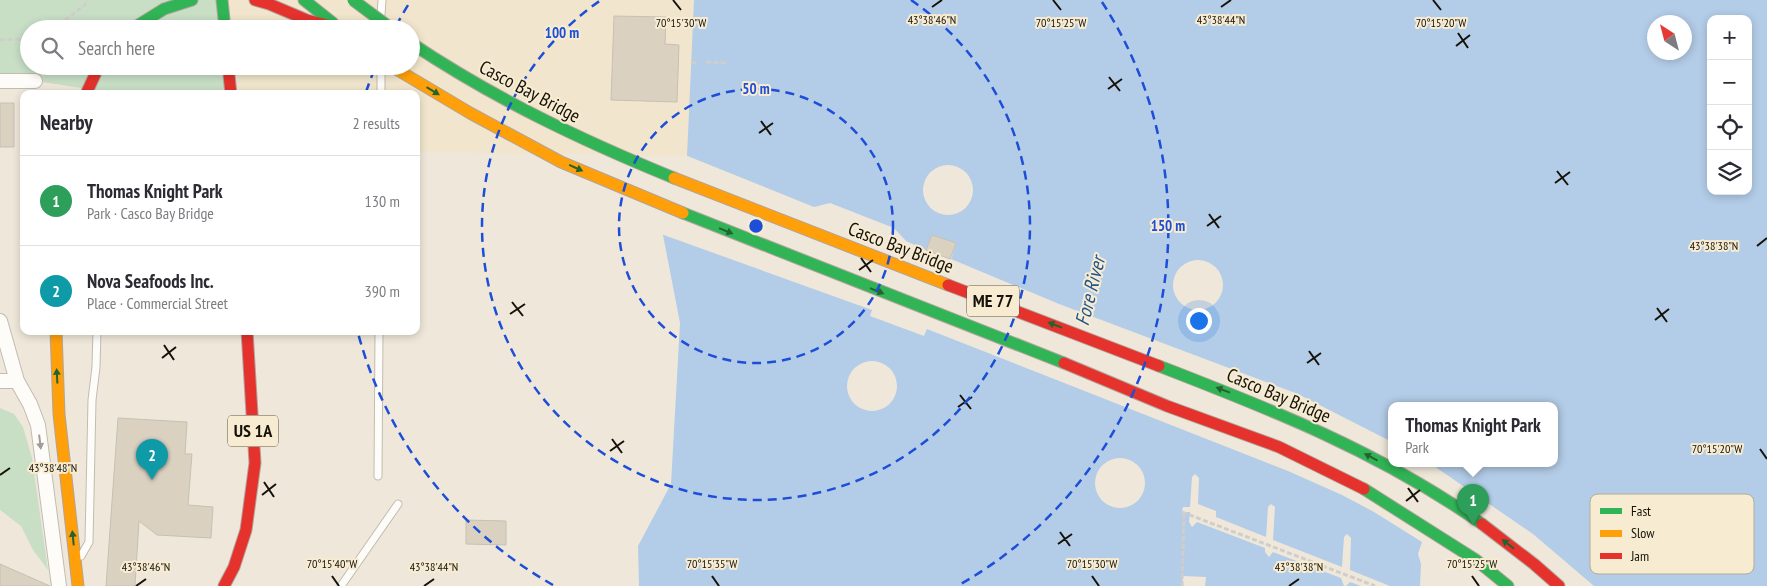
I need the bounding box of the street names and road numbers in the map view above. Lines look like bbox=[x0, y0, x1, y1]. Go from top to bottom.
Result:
street label: Casco Bay Bridge bbox=[475, 54, 585, 128]
street label: Casco Bay Bridge bbox=[845, 216, 957, 278]
road number: ME 77 bbox=[967, 286, 1019, 316]
street label: Casco Bay Bridge bbox=[1223, 362, 1335, 428]
road number: US 1A bbox=[228, 416, 278, 446]

